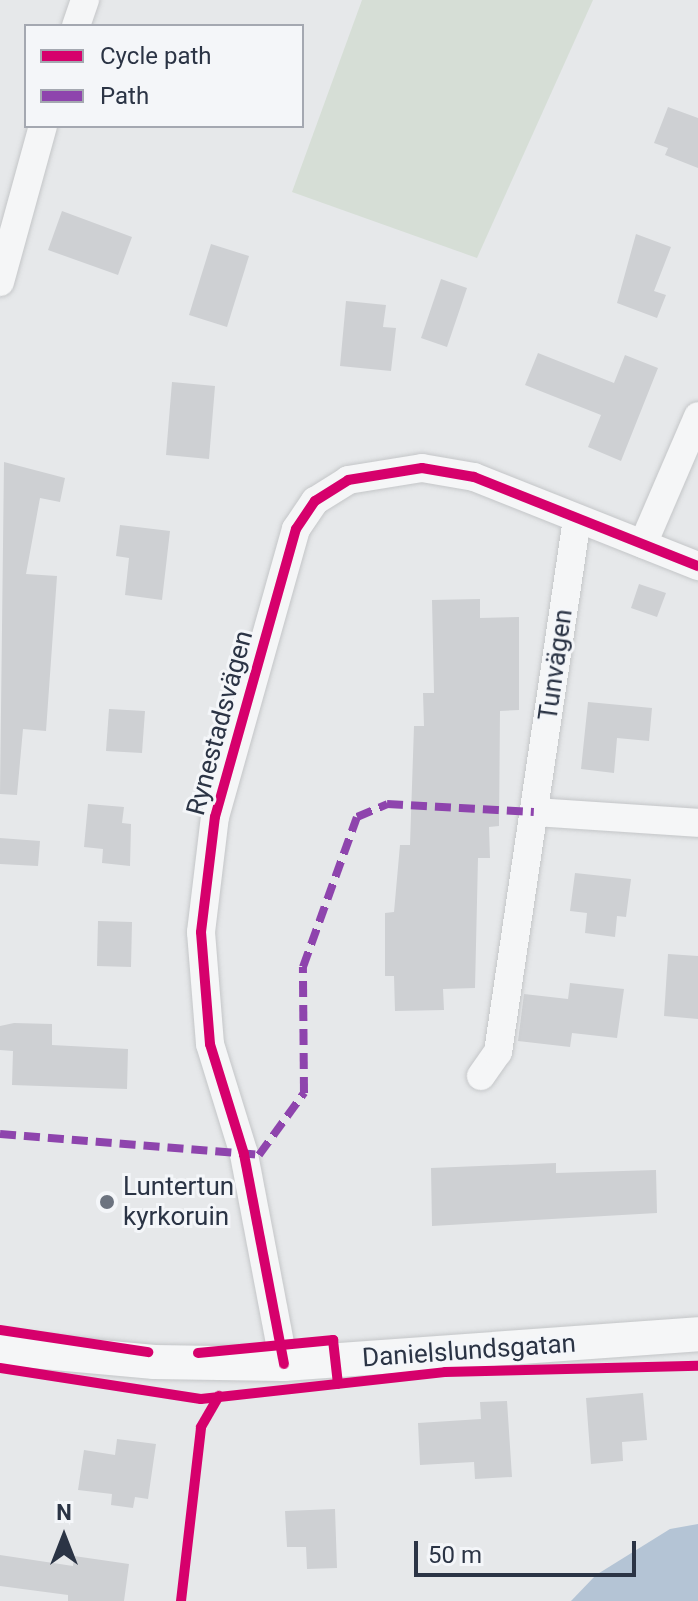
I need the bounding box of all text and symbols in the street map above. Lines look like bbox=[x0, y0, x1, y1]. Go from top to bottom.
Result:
legend bbox=[24, 24, 304, 128]
text: Cycle path bbox=[100, 42, 212, 70]
text: Path bbox=[100, 82, 149, 110]
street label: Tunvägen bbox=[533, 607, 579, 723]
street label: Rynestadsvägen bbox=[180, 627, 260, 819]
place label: Luntertun kyrkoruin bbox=[123, 1171, 234, 1232]
marker: Luntertun kyrkoruin bbox=[98, 1193, 116, 1211]
street label: Danielslundsgatan bbox=[361, 1328, 577, 1374]
north arrow bbox=[24, 1497, 104, 1577]
text: N bbox=[56, 1500, 72, 1525]
scale bar bbox=[418, 1525, 640, 1575]
text: 50 m bbox=[428, 1541, 482, 1569]

